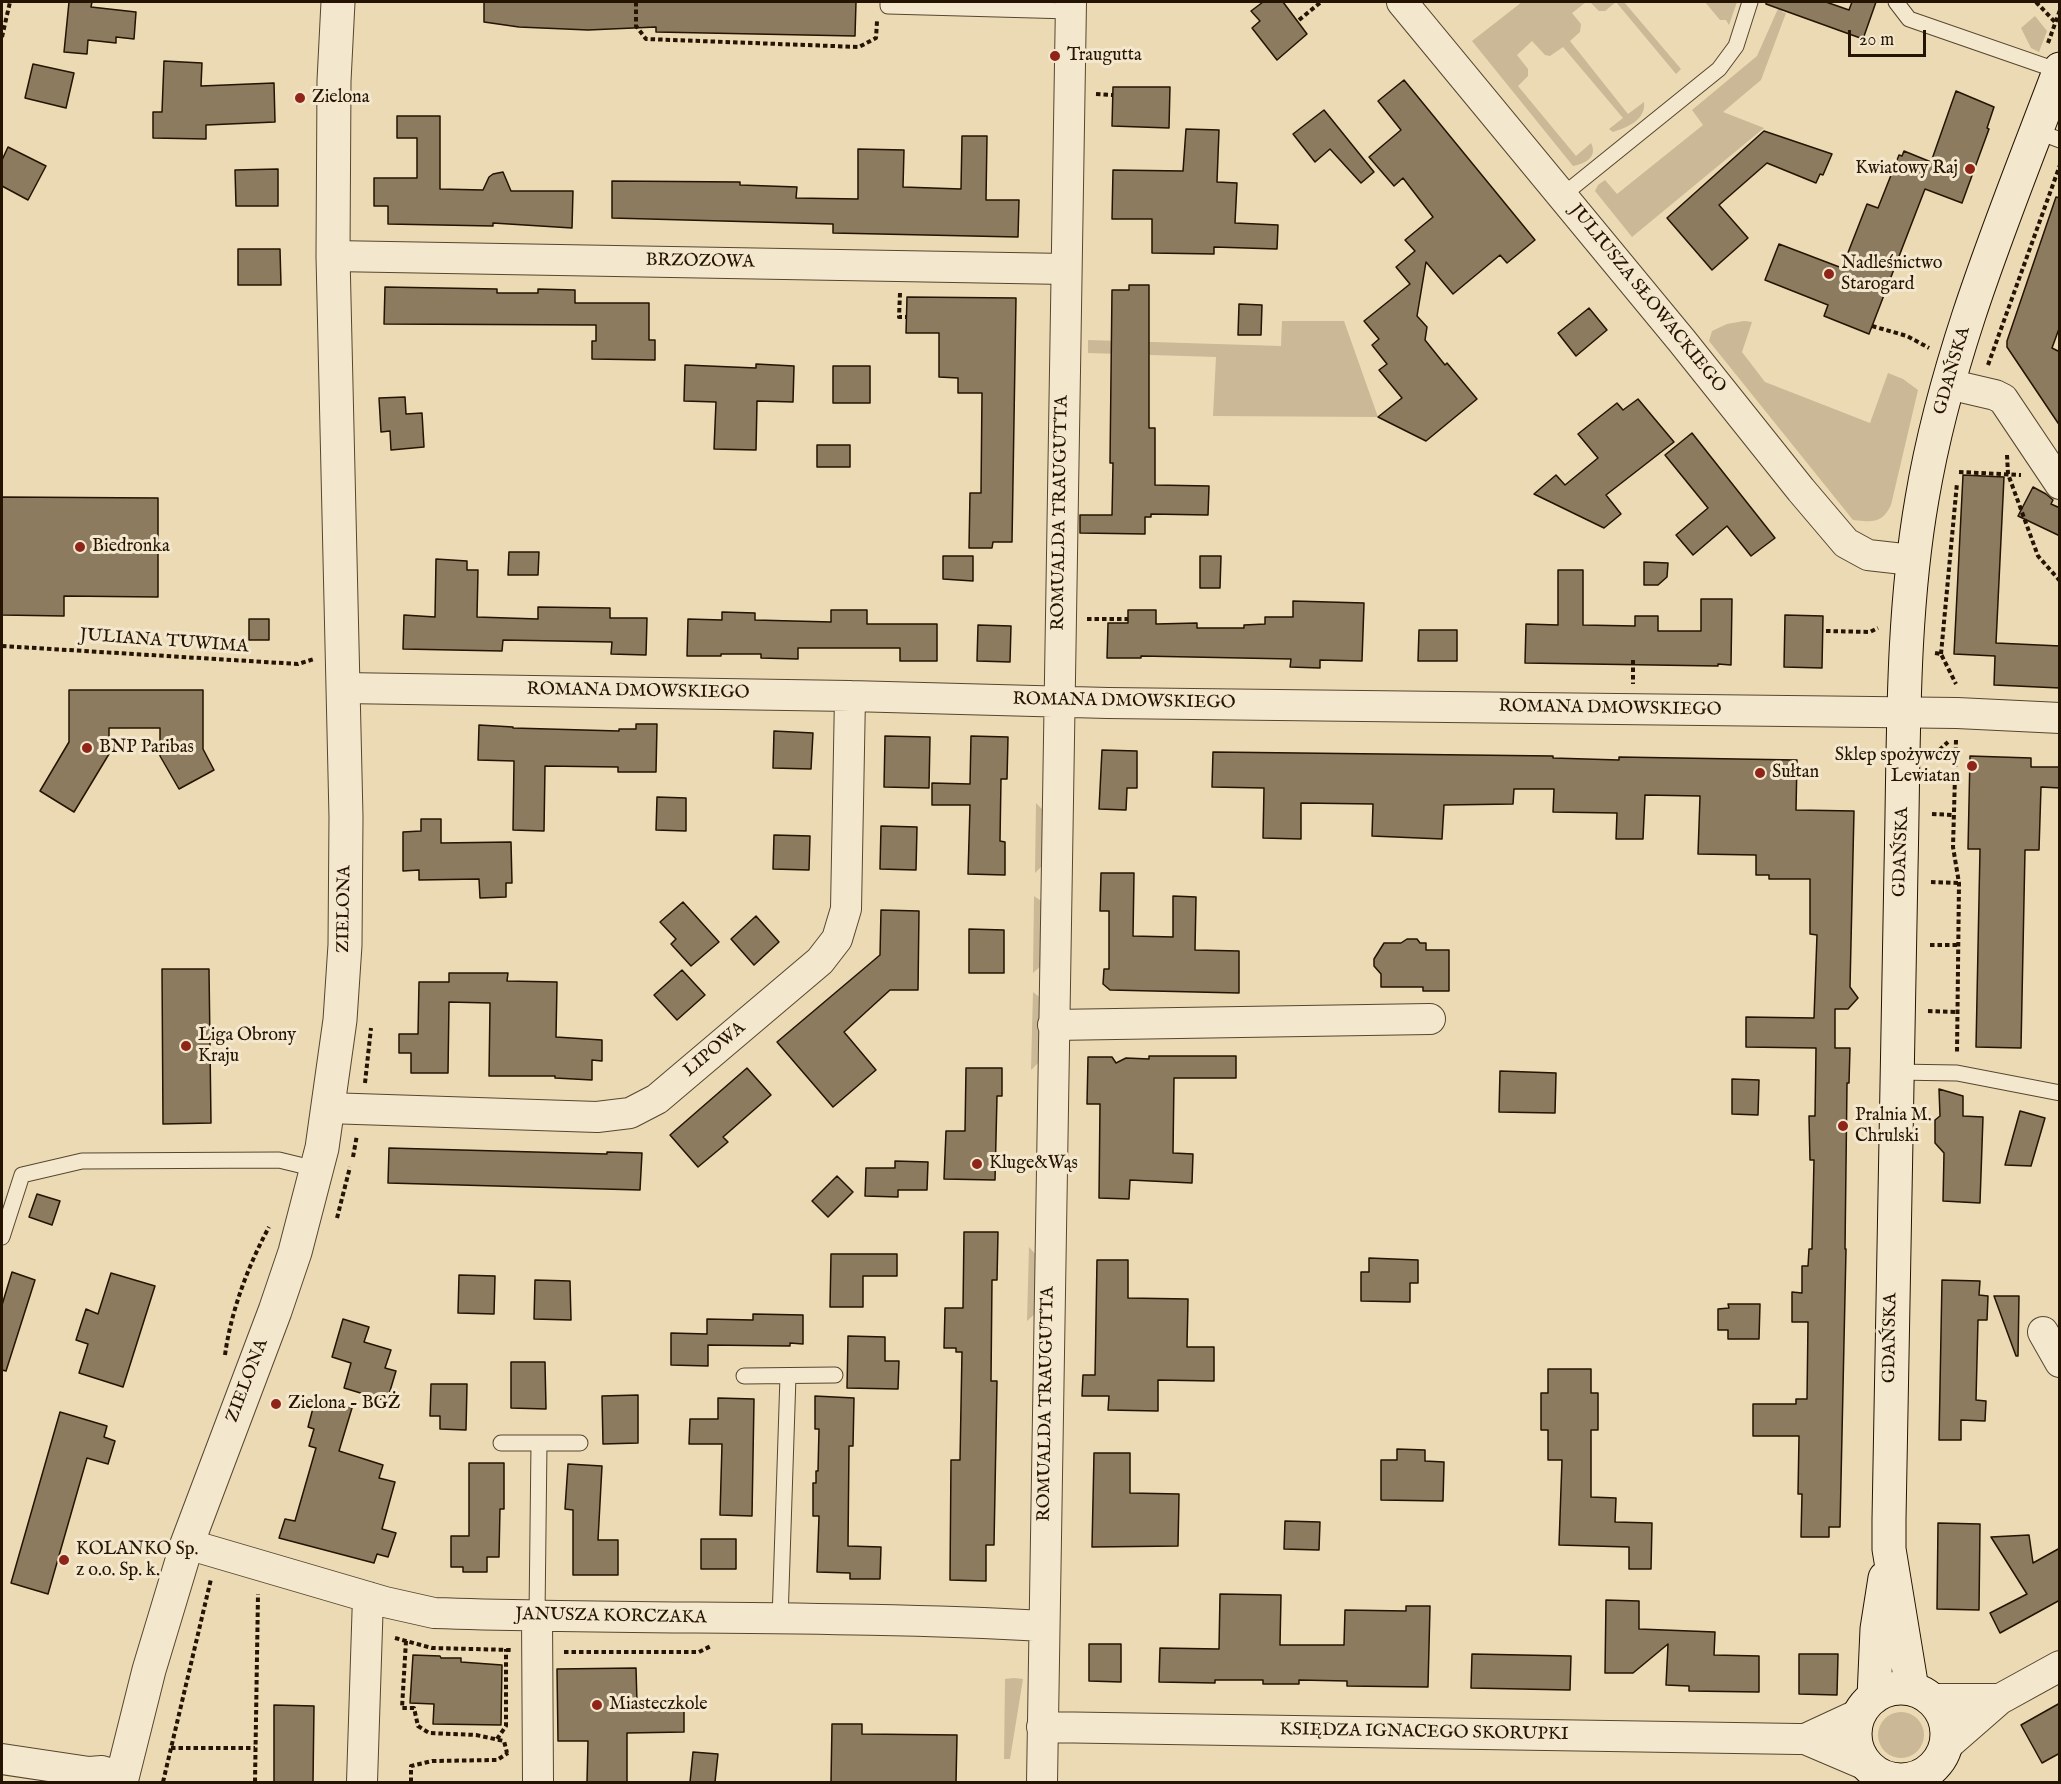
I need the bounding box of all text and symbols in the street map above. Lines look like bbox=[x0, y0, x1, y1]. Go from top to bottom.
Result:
scale bar bbox=[1851, 18, 1929, 56]
text: 20 m bbox=[1859, 29, 1894, 52]
place label: Traugutta bbox=[1067, 45, 1142, 67]
marker: Traugutta bbox=[1048, 49, 1062, 63]
place label: Zielona bbox=[312, 87, 369, 109]
marker: Zielona bbox=[293, 91, 307, 105]
place label: Kwiatowy Raj bbox=[1855, 158, 1958, 180]
marker: Kwiatowy Raj bbox=[1963, 162, 1977, 176]
street label: JULIUSZA SŁOWACKIEGO bbox=[1564, 200, 1730, 398]
street label: BRZOZOWA bbox=[645, 250, 755, 274]
place label: Nadleśnictwo Starogard bbox=[1841, 253, 1943, 296]
marker: Nadleśnictwo Starogard bbox=[1822, 267, 1836, 281]
street label: GDAŃSKA bbox=[1930, 325, 1976, 417]
street label: ROMUALDA TRAUGUTTA bbox=[1048, 395, 1074, 631]
place label: Biedronka bbox=[92, 536, 170, 558]
marker: Biedronka bbox=[73, 540, 87, 554]
street label: JULIANA TUWIMA bbox=[79, 625, 249, 659]
street label: ROMANA DMOWSKIEGO bbox=[526, 679, 750, 705]
street label: ROMANA DMOWSKIEGO bbox=[1012, 689, 1236, 715]
street label: ROMANA DMOWSKIEGO bbox=[1498, 696, 1722, 722]
place label: BNP Paribas bbox=[99, 737, 194, 759]
marker: BNP Paribas bbox=[80, 741, 94, 755]
place label: Sklep spożywczy Lewiatan bbox=[1835, 745, 1960, 788]
marker: Sklep spożywczy Lewiatan bbox=[1965, 759, 1979, 773]
place label: Sułtan bbox=[1772, 762, 1819, 784]
marker: Sułtan bbox=[1753, 766, 1767, 780]
street label: GDAŃSKA bbox=[1890, 807, 1914, 897]
street label: ZIELONA bbox=[333, 865, 357, 953]
street label: LIPOWA bbox=[680, 1018, 750, 1082]
place label: Liga Obrony Kraju bbox=[198, 1025, 296, 1068]
marker: Liga Obrony Kraju bbox=[179, 1039, 193, 1053]
place label: Pralnia M. Chrulski bbox=[1855, 1105, 1932, 1148]
marker: Pralnia M. Chrulski bbox=[1836, 1119, 1850, 1133]
place label: Kluge&Wąs bbox=[989, 1153, 1078, 1175]
marker: Kluge&Wąs bbox=[970, 1157, 984, 1171]
street label: ROMUALDA TRAUGUTTA bbox=[1034, 1286, 1060, 1522]
street label: GDAŃSKA bbox=[1879, 1293, 1903, 1383]
street label: ZIELONA bbox=[222, 1336, 274, 1426]
place label: Zielona - BGŻ bbox=[288, 1393, 400, 1415]
marker: Zielona - BGŻ bbox=[269, 1397, 283, 1411]
place label: KOLANKO Sp. z o.o. Sp. k. bbox=[76, 1539, 198, 1582]
marker: KOLANKO Sp. z o.o. Sp. k. bbox=[57, 1553, 71, 1567]
street label: JANUSZA KORCZAKA bbox=[515, 1605, 707, 1629]
place label: Miasteczkole bbox=[609, 1694, 708, 1716]
marker: Miasteczkole bbox=[590, 1698, 604, 1712]
street label: KSIĘDZA IGNACEGO SKORUPKI bbox=[1279, 1720, 1569, 1746]

